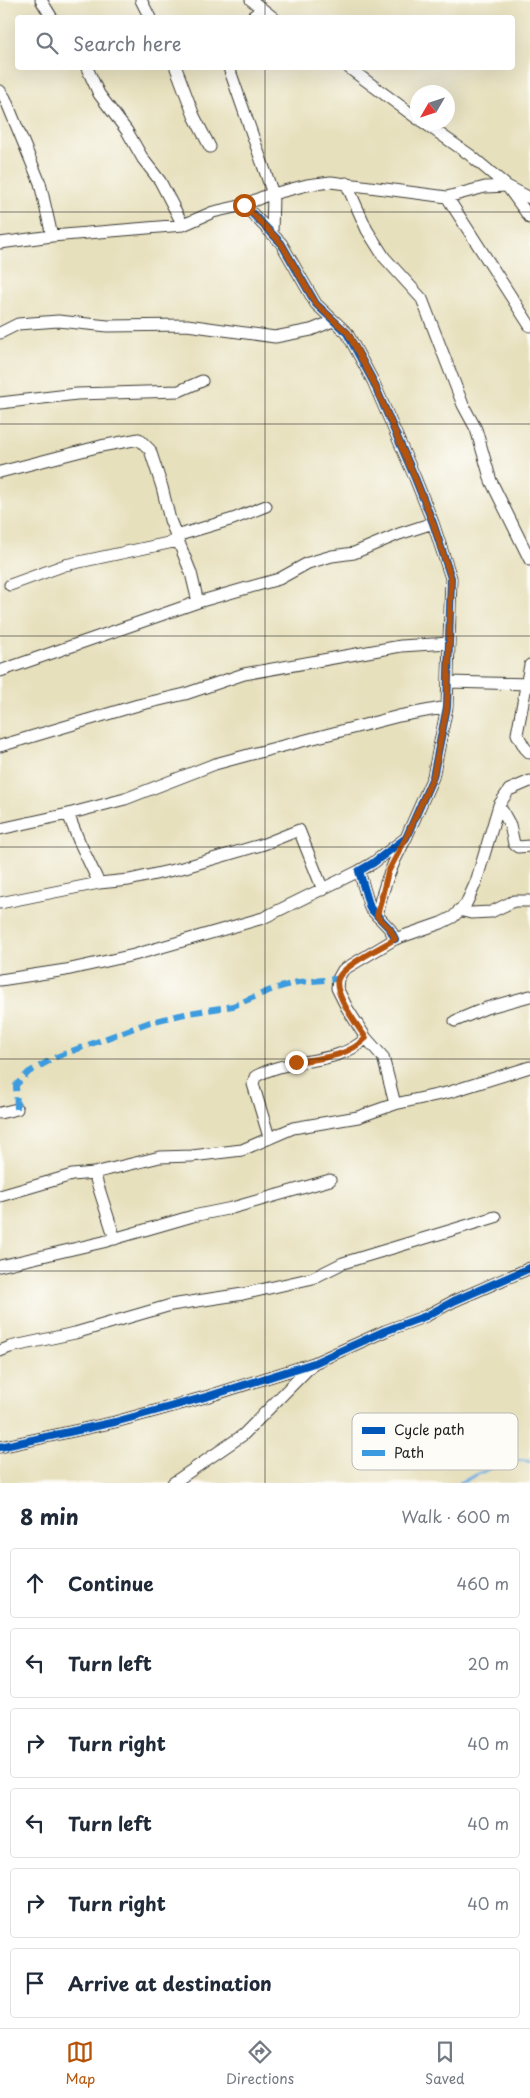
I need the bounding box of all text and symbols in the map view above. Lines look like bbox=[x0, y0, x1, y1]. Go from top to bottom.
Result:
search box bbox=[15, 15, 515, 70]
icon: search bbox=[33, 29, 61, 57]
text: Search here bbox=[73, 29, 182, 57]
north arrow bbox=[410, 85, 455, 130]
route start bbox=[233, 194, 256, 217]
route end bbox=[285, 1051, 308, 1074]
legend bbox=[352, 1413, 518, 1470]
text: Cycle path bbox=[394, 1419, 465, 1440]
text: Path bbox=[394, 1442, 424, 1463]
text: 8 min bbox=[20, 1500, 79, 1532]
text: Walk · 600 m bbox=[402, 1504, 510, 1528]
icon: ahead bbox=[21, 1569, 49, 1597]
text: Continue bbox=[68, 1569, 154, 1597]
text: 460 m bbox=[457, 1571, 509, 1595]
icon: left bbox=[21, 1649, 49, 1677]
text: Turn left bbox=[68, 1649, 152, 1677]
text: 20 m bbox=[468, 1651, 509, 1675]
icon: right bbox=[21, 1729, 49, 1757]
text: Turn right bbox=[68, 1729, 166, 1757]
text: 40 m bbox=[467, 1731, 509, 1755]
icon: left bbox=[21, 1809, 49, 1837]
text: Turn left bbox=[68, 1809, 152, 1837]
text: 40 m bbox=[467, 1811, 509, 1835]
icon: right bbox=[21, 1889, 49, 1917]
text: Turn right bbox=[68, 1889, 166, 1917]
text: 40 m bbox=[467, 1891, 509, 1915]
icon: arrive bbox=[21, 1969, 49, 1997]
text: Arrive at destination bbox=[68, 1969, 272, 1997]
tab: Map bbox=[65, 2038, 95, 2089]
tab: Directions bbox=[226, 2038, 294, 2089]
tab: Saved bbox=[425, 2038, 465, 2089]

